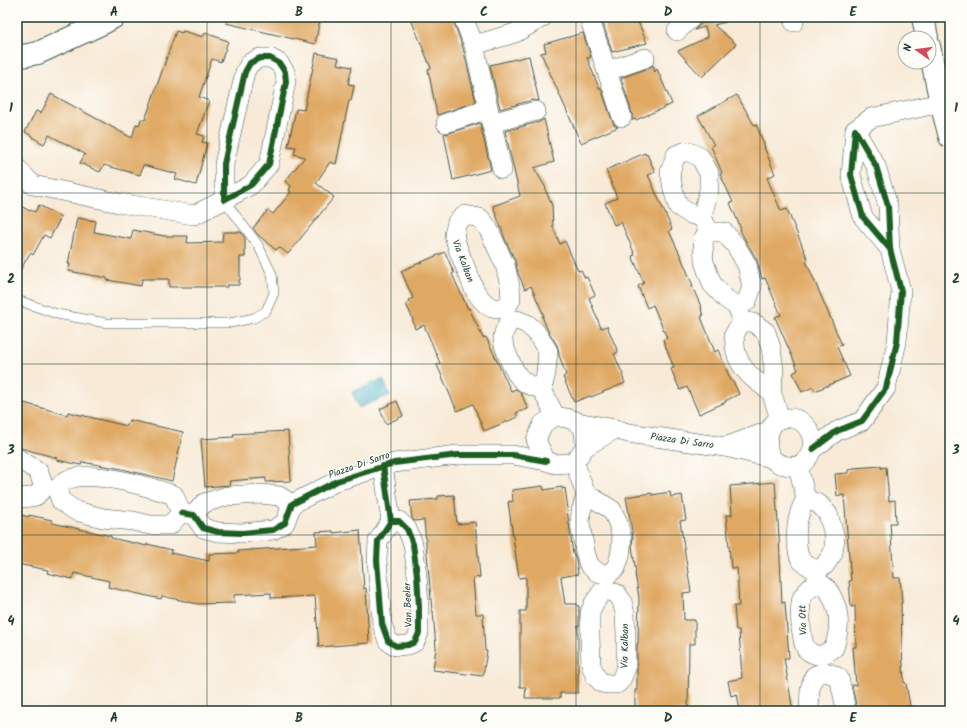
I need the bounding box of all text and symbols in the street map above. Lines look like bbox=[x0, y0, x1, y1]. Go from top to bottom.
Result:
text: A bbox=[110, 2, 118, 23]
text: B bbox=[295, 2, 303, 23]
text: C bbox=[480, 2, 488, 23]
text: D bbox=[664, 2, 673, 23]
text: E bbox=[849, 2, 857, 23]
north arrow bbox=[897, 30, 937, 70]
text: N bbox=[899, 42, 918, 53]
text: 1 bbox=[9, 98, 13, 119]
text: 1 bbox=[954, 98, 958, 119]
street label: Via Kalban bbox=[448, 237, 478, 285]
text: 2 bbox=[7, 269, 15, 290]
text: 2 bbox=[952, 269, 960, 290]
street label: Piazza Di Sarro bbox=[649, 429, 715, 453]
text: 3 bbox=[6, 440, 15, 461]
text: 3 bbox=[951, 440, 960, 461]
street label: Piazza Di Sarro bbox=[326, 447, 392, 483]
street label: Van Beeler bbox=[399, 582, 417, 628]
street label: Via Ott bbox=[794, 604, 812, 635]
text: 4 bbox=[7, 611, 15, 632]
text: 4 bbox=[952, 611, 960, 632]
street label: Via Kalban bbox=[617, 623, 633, 669]
text: A bbox=[110, 708, 118, 728]
text: B bbox=[295, 708, 303, 728]
text: C bbox=[480, 708, 488, 728]
text: D bbox=[664, 708, 673, 728]
text: E bbox=[849, 708, 857, 728]

